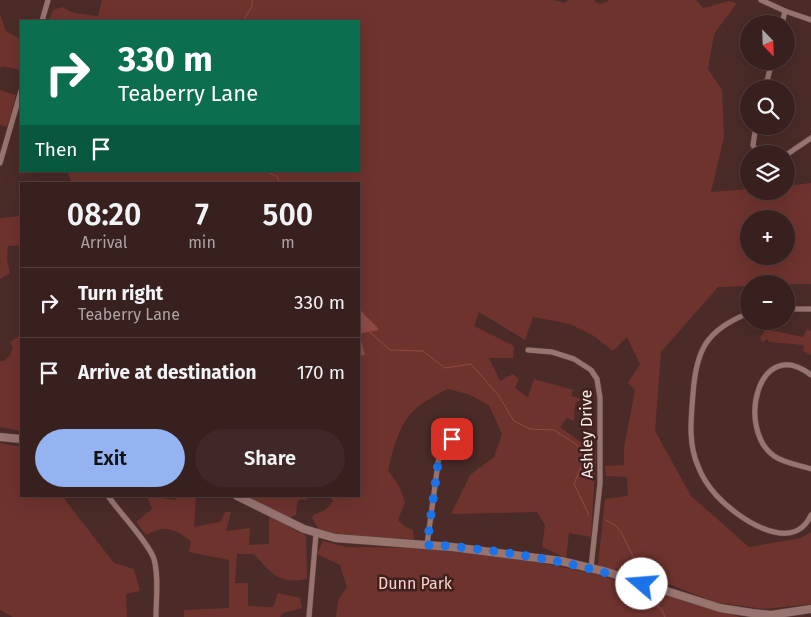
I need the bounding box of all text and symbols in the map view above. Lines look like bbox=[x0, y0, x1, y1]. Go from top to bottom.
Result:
north arrow bbox=[740, 15, 795, 70]
map controls bbox=[740, 15, 795, 330]
text: 330 m bbox=[118, 38, 213, 80]
icon: right bbox=[35, 40, 100, 105]
text: Teaberry Lane bbox=[118, 80, 258, 107]
button: search bbox=[740, 80, 795, 135]
icon: arrive bbox=[87, 135, 115, 163]
text: Then bbox=[35, 138, 77, 161]
button: layers bbox=[740, 145, 795, 200]
text: 08:20 bbox=[67, 197, 141, 233]
text: 7 bbox=[195, 197, 209, 233]
text: 500 bbox=[263, 197, 313, 233]
button: + bbox=[740, 210, 795, 265]
text: Arrival bbox=[81, 233, 128, 252]
text: min bbox=[188, 233, 216, 252]
text: m bbox=[281, 233, 295, 252]
button: − bbox=[740, 275, 795, 330]
text: Turn right bbox=[78, 282, 163, 305]
icon: right bbox=[35, 289, 63, 317]
text: 330 m bbox=[294, 291, 345, 314]
text: Teaberry Lane bbox=[78, 305, 180, 324]
icon: arrive bbox=[35, 359, 63, 387]
text: Arrive at destination bbox=[78, 361, 257, 384]
text: 170 m bbox=[297, 361, 345, 384]
street label: Ashley Drive bbox=[576, 389, 597, 479]
pin bbox=[431, 418, 473, 460]
icon: arrive bbox=[438, 425, 466, 453]
button: Exit bbox=[35, 429, 185, 487]
button: Share bbox=[195, 429, 345, 487]
position arrow bbox=[615, 557, 667, 609]
park label: Dunn Park bbox=[378, 574, 453, 593]

